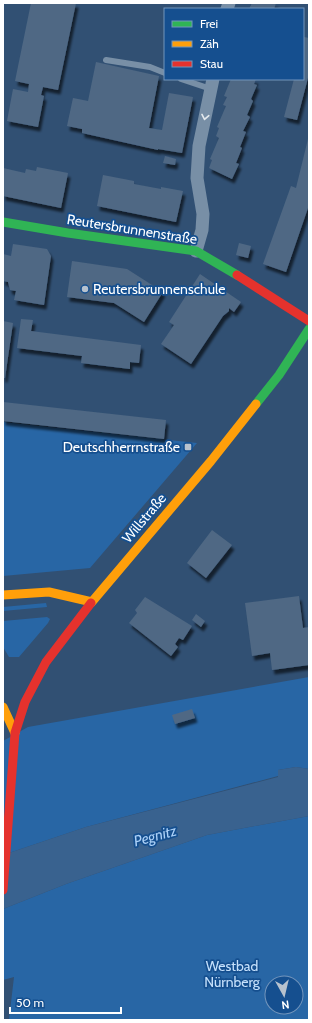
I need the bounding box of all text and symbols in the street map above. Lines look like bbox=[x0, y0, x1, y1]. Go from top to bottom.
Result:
legend bbox=[164, 8, 304, 80]
text: Frei bbox=[200, 16, 218, 31]
text: Zäh bbox=[200, 36, 219, 51]
text: Stau bbox=[200, 56, 223, 71]
one-way arrow bbox=[201, 114, 210, 120]
street label: Reutersbrunnenstraße bbox=[66, 210, 198, 248]
place label: Reutersbrunnenschule bbox=[93, 280, 225, 298]
marker: Reutersbrunnenschule bbox=[80, 284, 90, 294]
place label: Deutschherrnstraße bbox=[63, 438, 180, 456]
marker: Deutschherrnstraße bbox=[183, 442, 193, 452]
street label: Willstraße bbox=[118, 489, 170, 547]
water label: Pegnitz bbox=[132, 822, 179, 850]
park label: Westbad Nürnberg bbox=[204, 957, 261, 991]
north arrow bbox=[264, 975, 304, 1015]
scale bar bbox=[10, 989, 121, 1015]
text: 50 m bbox=[16, 995, 44, 1010]
text: N bbox=[281, 997, 290, 1012]

